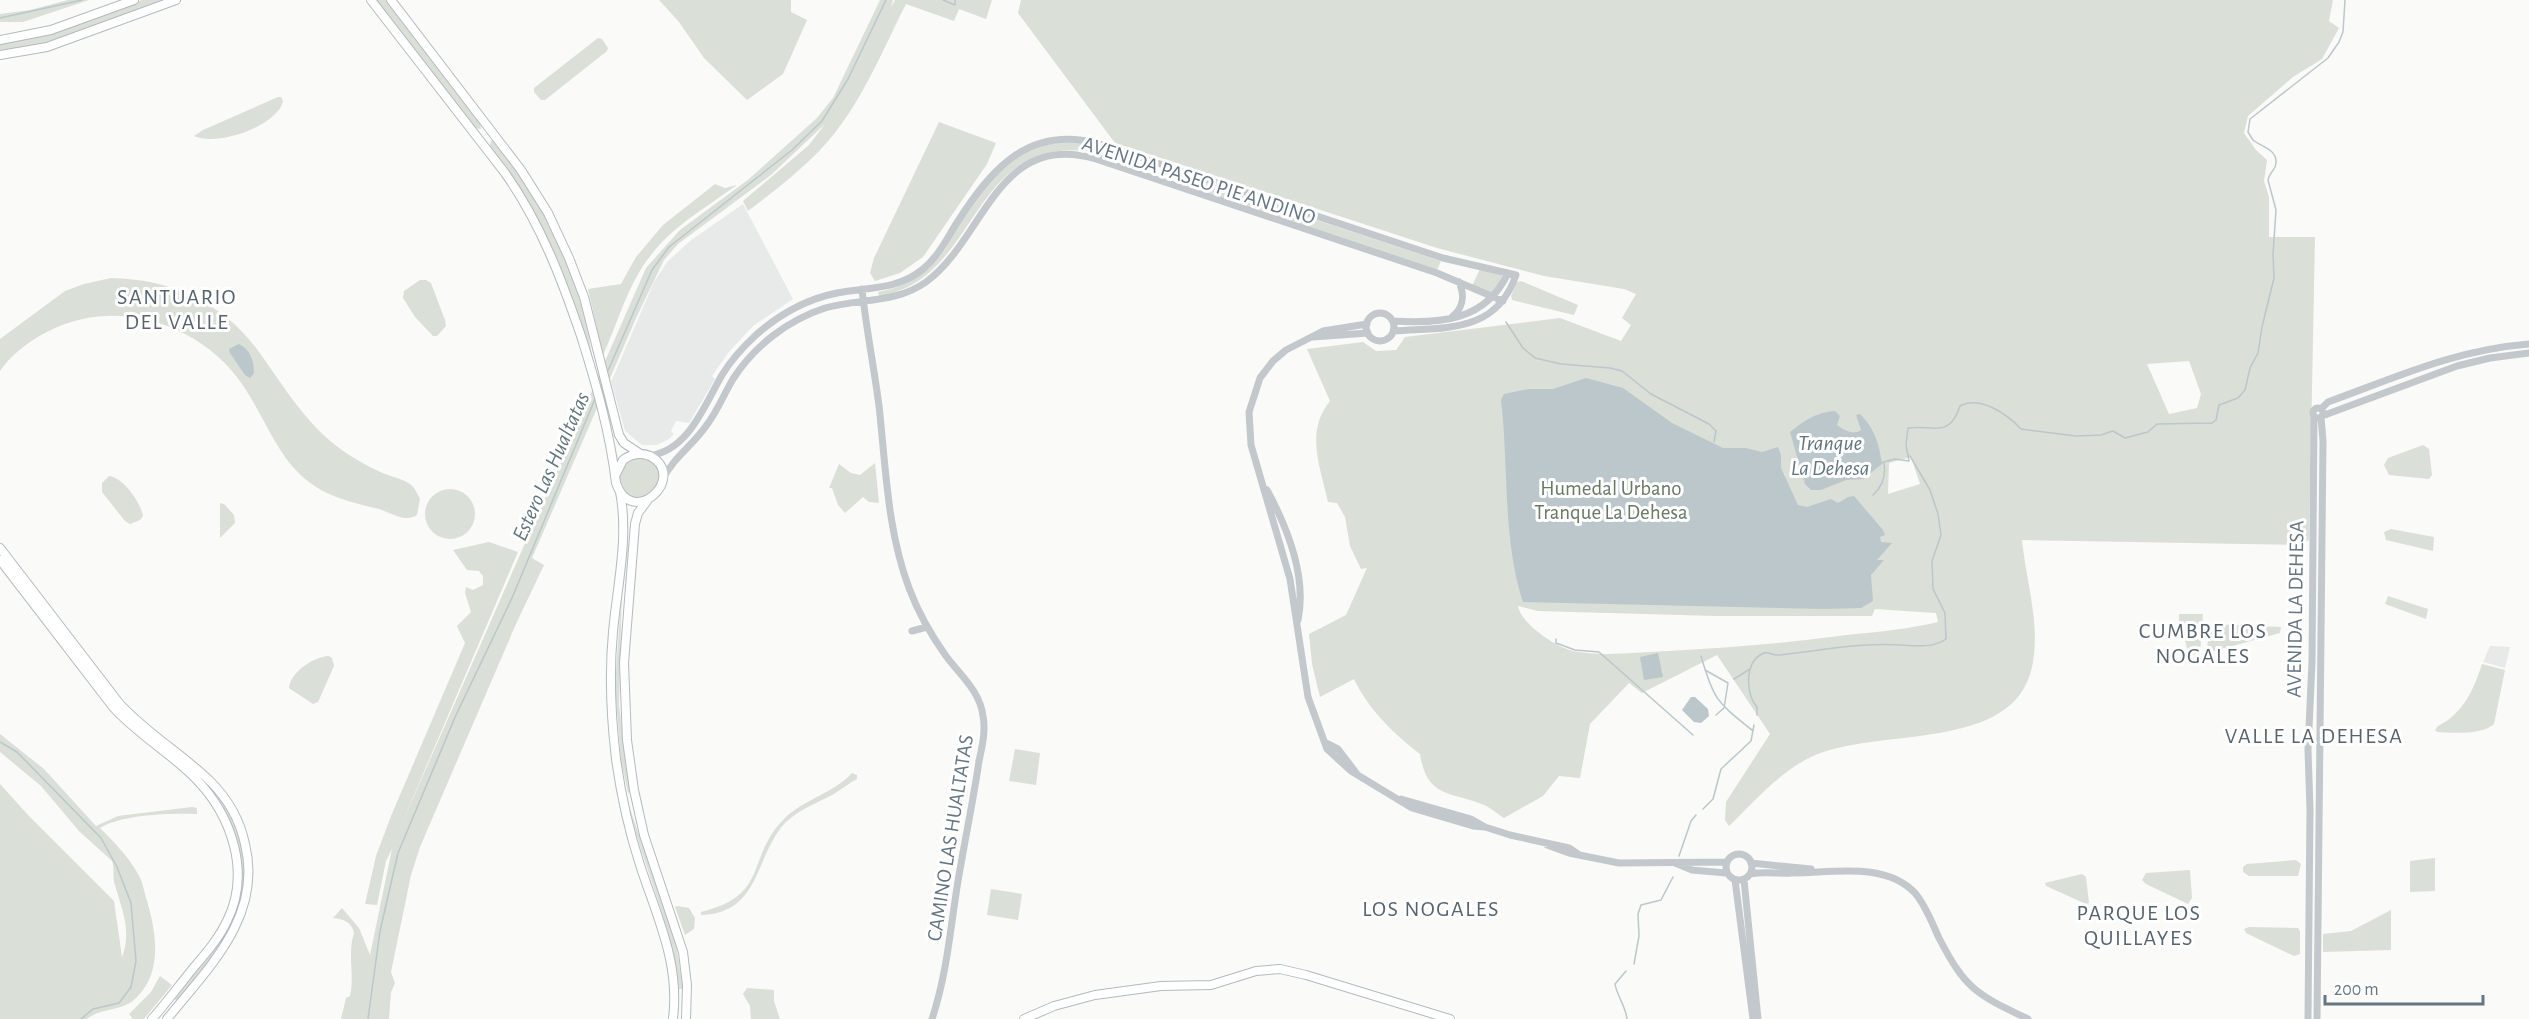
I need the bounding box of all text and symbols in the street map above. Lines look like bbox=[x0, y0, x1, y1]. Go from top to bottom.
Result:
street label: AVENIDA PASEO PIE ANDINO bbox=[1080, 133, 1318, 228]
district label: SANTUARIO DEL VALLE bbox=[117, 286, 237, 333]
water label: Estero Las Hualtatas bbox=[508, 389, 594, 544]
water label: Tranque La Dehesa bbox=[1791, 432, 1869, 479]
park label: Humedal Urbano Tranque La Dehesa bbox=[1534, 478, 1688, 523]
street label: AVENIDA LA DEHESA bbox=[2283, 520, 2308, 698]
district label: CUMBRE LOS NOGALES bbox=[2139, 620, 2267, 667]
district label: VALLE LA DEHESA bbox=[2225, 725, 2403, 747]
street label: CAMINO LAS HUALTATAS bbox=[924, 733, 977, 943]
district label: LOS NOGALES bbox=[1362, 898, 1500, 920]
district label: PARQUE LOS QUILLAYES bbox=[2077, 902, 2201, 949]
scale bar bbox=[2325, 968, 2482, 1006]
text: 200 m bbox=[2334, 981, 2379, 999]

